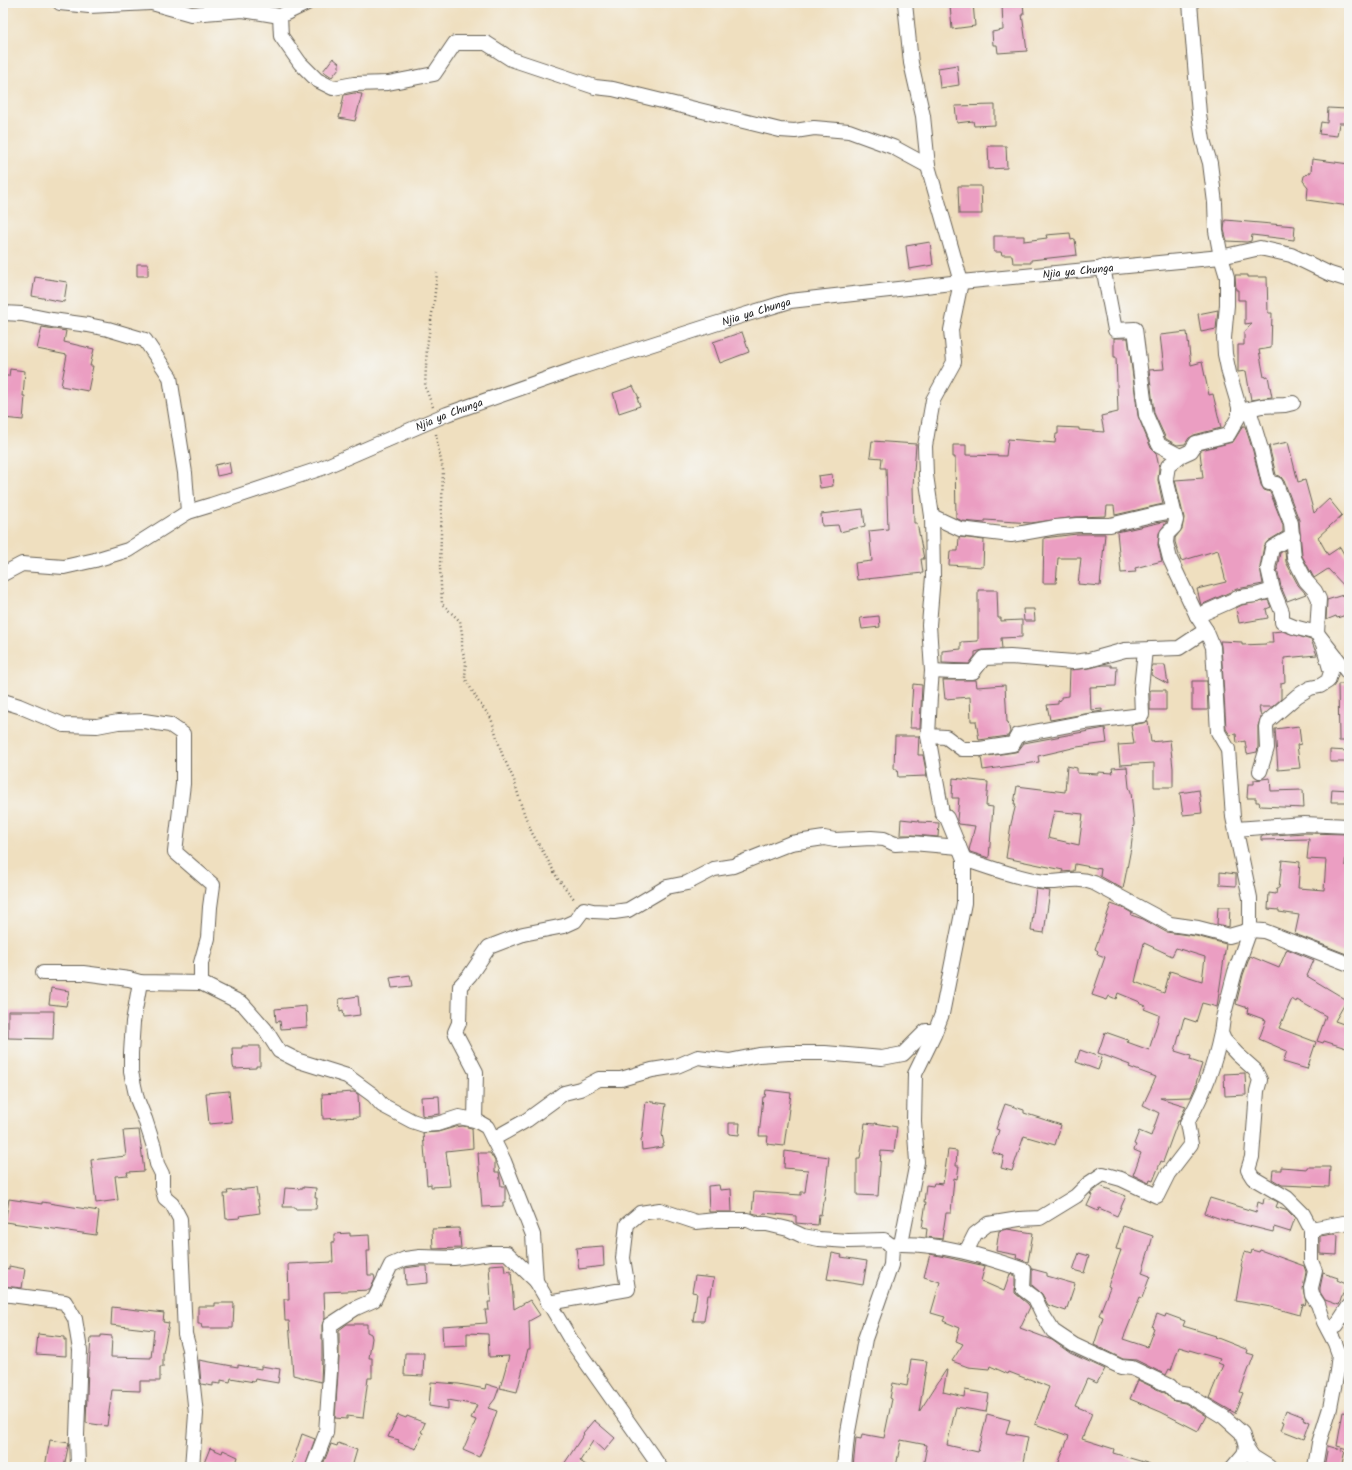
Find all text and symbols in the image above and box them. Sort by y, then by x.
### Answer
street label: Njia ya Chunga [1042,259,1114,284]
street label: Njia ya Chunga [720,293,793,331]
street label: Njia ya Chunga [413,394,486,437]

